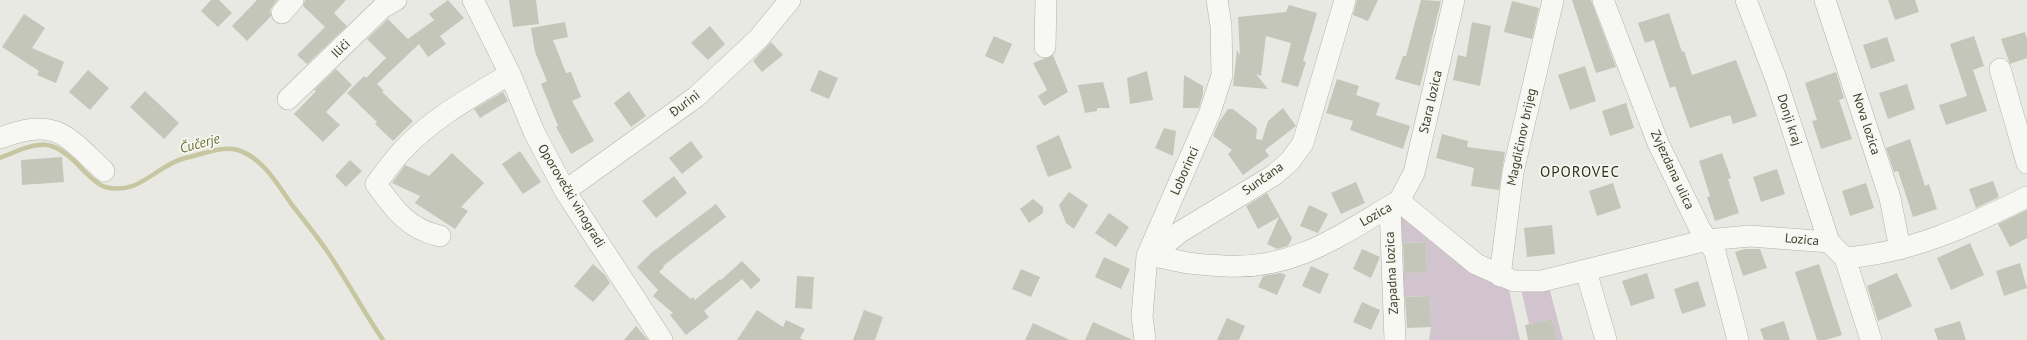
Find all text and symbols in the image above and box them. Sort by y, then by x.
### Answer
street label: Ilići [328,36,354,62]
street label: Stara lozica [1416,69,1446,135]
street label: Magdičinov brijeg [1504,87,1540,187]
street label: Đurini [667,88,703,120]
street label: Nova lozica [1849,91,1883,157]
street label: Donji kraj [1773,92,1805,148]
street label: Zvjezdana ulica [1647,128,1697,212]
water label: Čučerje [178,131,222,157]
street label: Oporovečki vinogradi [534,141,608,251]
street label: Loborinci [1167,144,1203,198]
street label: Sunčana [1239,159,1287,199]
district label: OPOROVEC [1540,164,1620,182]
street label: Lozica [1357,200,1395,230]
street label: Zapadna lozica [1382,231,1402,315]
street label: Lozica [1784,231,1820,249]

